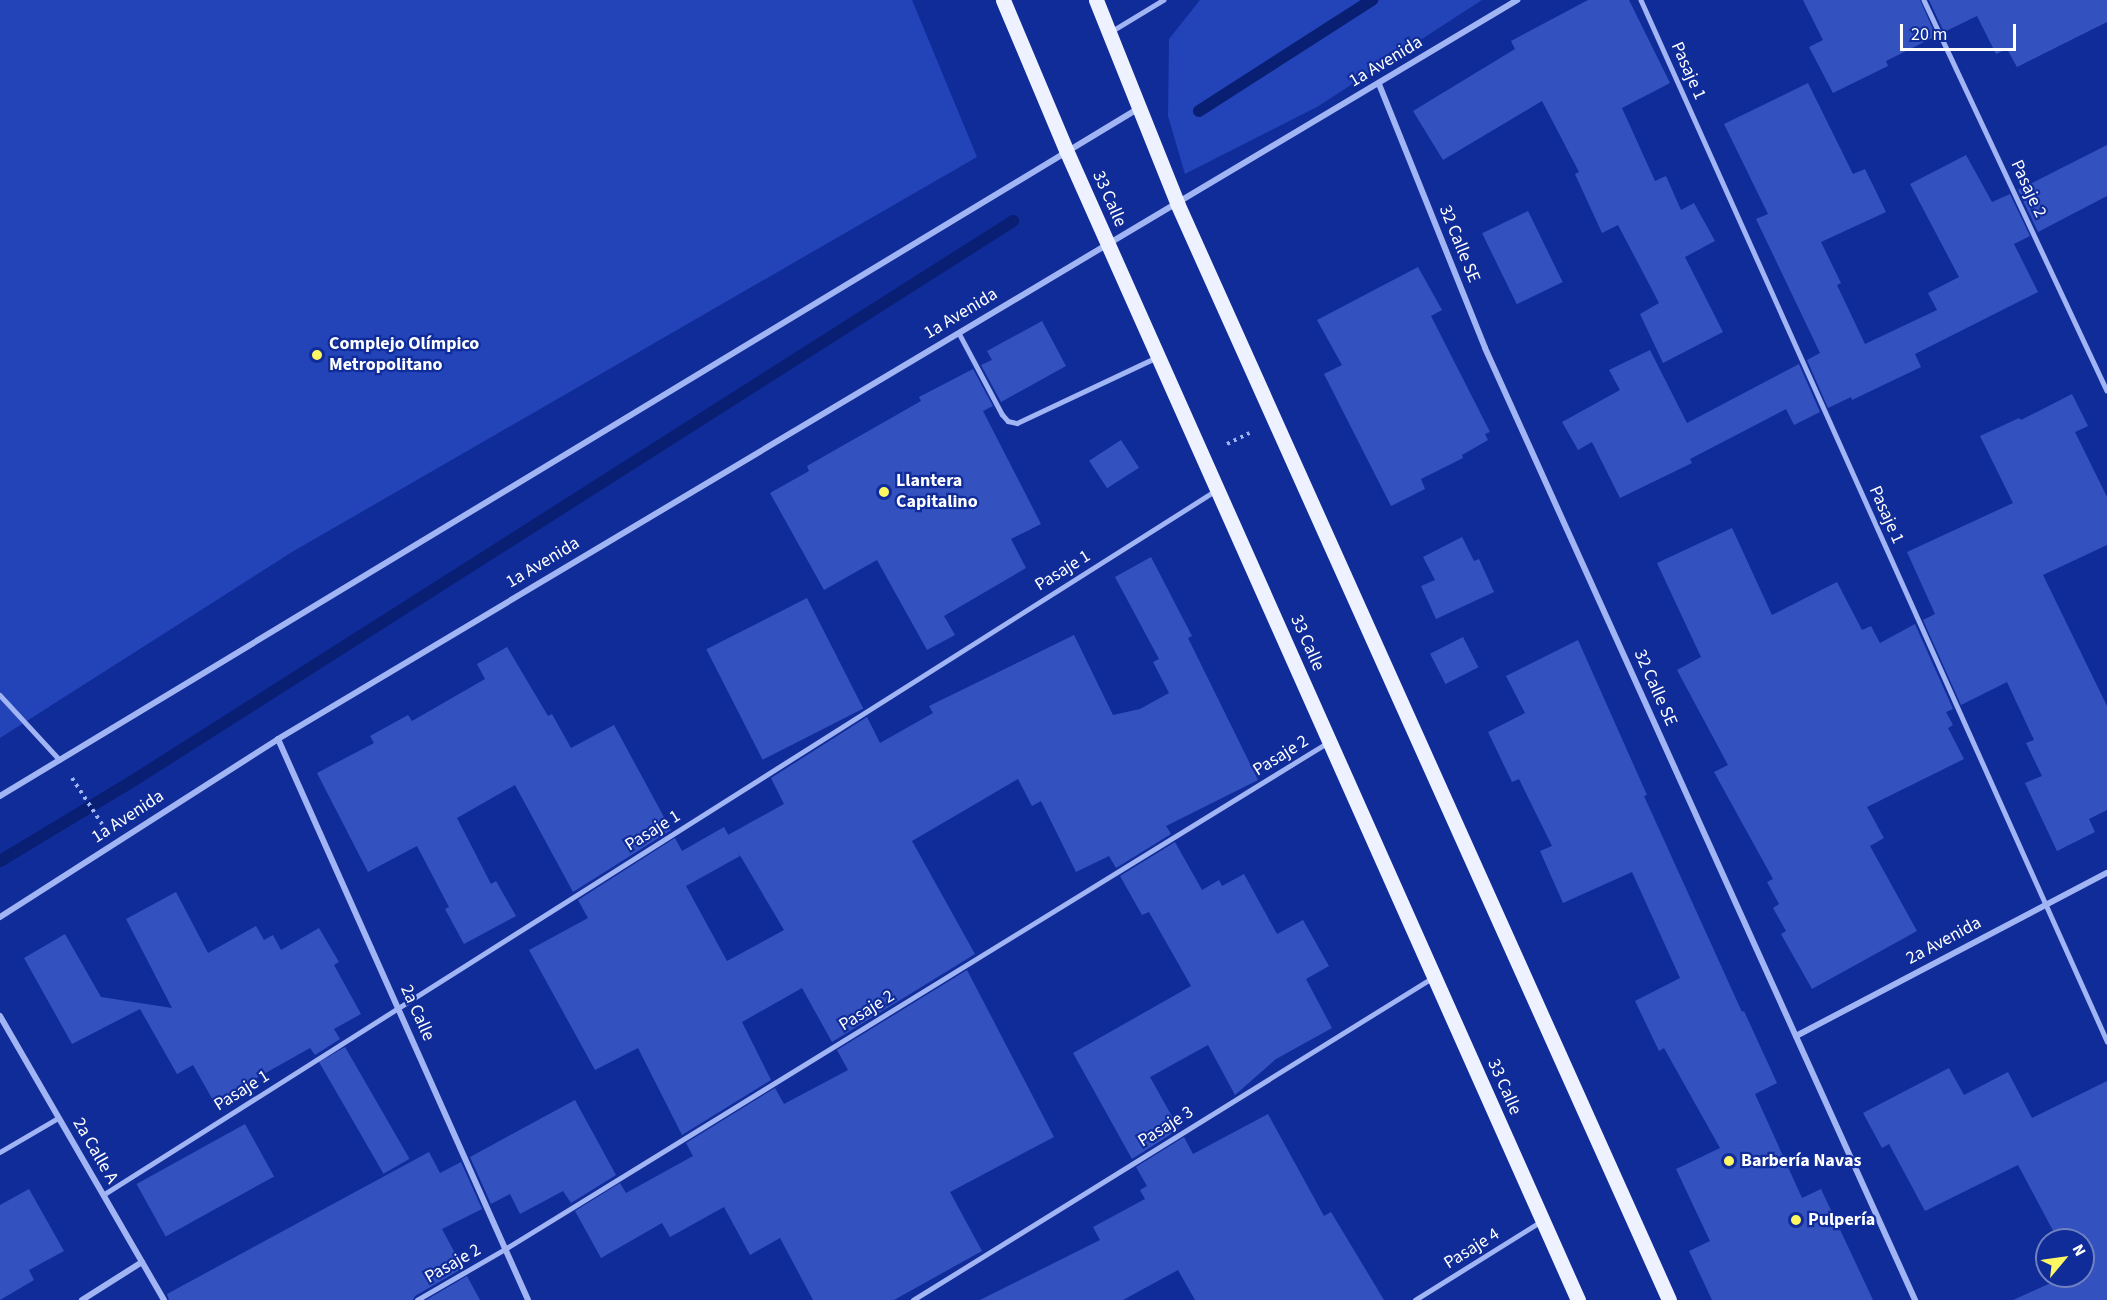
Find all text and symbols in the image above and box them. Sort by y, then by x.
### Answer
scale bar [1903,12,2018,50]
text: 20 m [1911,22,1947,47]
street label: 1a Avenida [1345,32,1427,92]
street label: Pasaje 1 [1666,39,1710,103]
street label: Pasaje 2 [2005,157,2051,221]
street label: 33 Calle [1087,168,1131,230]
street label: 32 Calle SE [1434,202,1484,286]
street label: 1a Avenida [920,284,1002,344]
place label: Complejo Olímpico Metropolitano [329,334,479,376]
marker: Complejo Olímpico Metropolitano [310,348,324,362]
place label: Llantera Capitalino [896,471,978,514]
street label: Pasaje 1 [1864,483,1908,547]
marker: Llantera Capitalino [877,485,891,499]
street label: 1a Avenida [502,533,584,593]
street label: Pasaje 1 [1031,546,1095,596]
street label: 33 Calle [1285,612,1329,674]
street label: 32 Calle SE [1629,646,1681,730]
street label: Pasaje 2 [1249,731,1313,781]
street label: 1a Avenida [88,786,168,848]
street label: Pasaje 1 [621,806,685,856]
street label: 2a Avenida [1903,912,1985,970]
street label: 2a Calle [395,982,439,1044]
street label: Pasaje 2 [835,986,899,1036]
street label: 33 Calle [1482,1056,1526,1118]
street label: Pasaje 1 [210,1066,274,1116]
street label: Pasaje 3 [1134,1102,1198,1152]
street label: 2a Calle A [68,1114,122,1188]
place label: Barbería Navas [1741,1150,1861,1172]
marker: Barbería Navas [1722,1154,1736,1168]
place label: Pulpería [1808,1209,1875,1231]
marker: Pulpería [1789,1213,1803,1227]
street label: Pasaje 4 [1440,1224,1504,1274]
north arrow [2035,1228,2095,1288]
street label: Pasaje 2 [421,1239,485,1289]
text: N [2067,1240,2091,1260]

